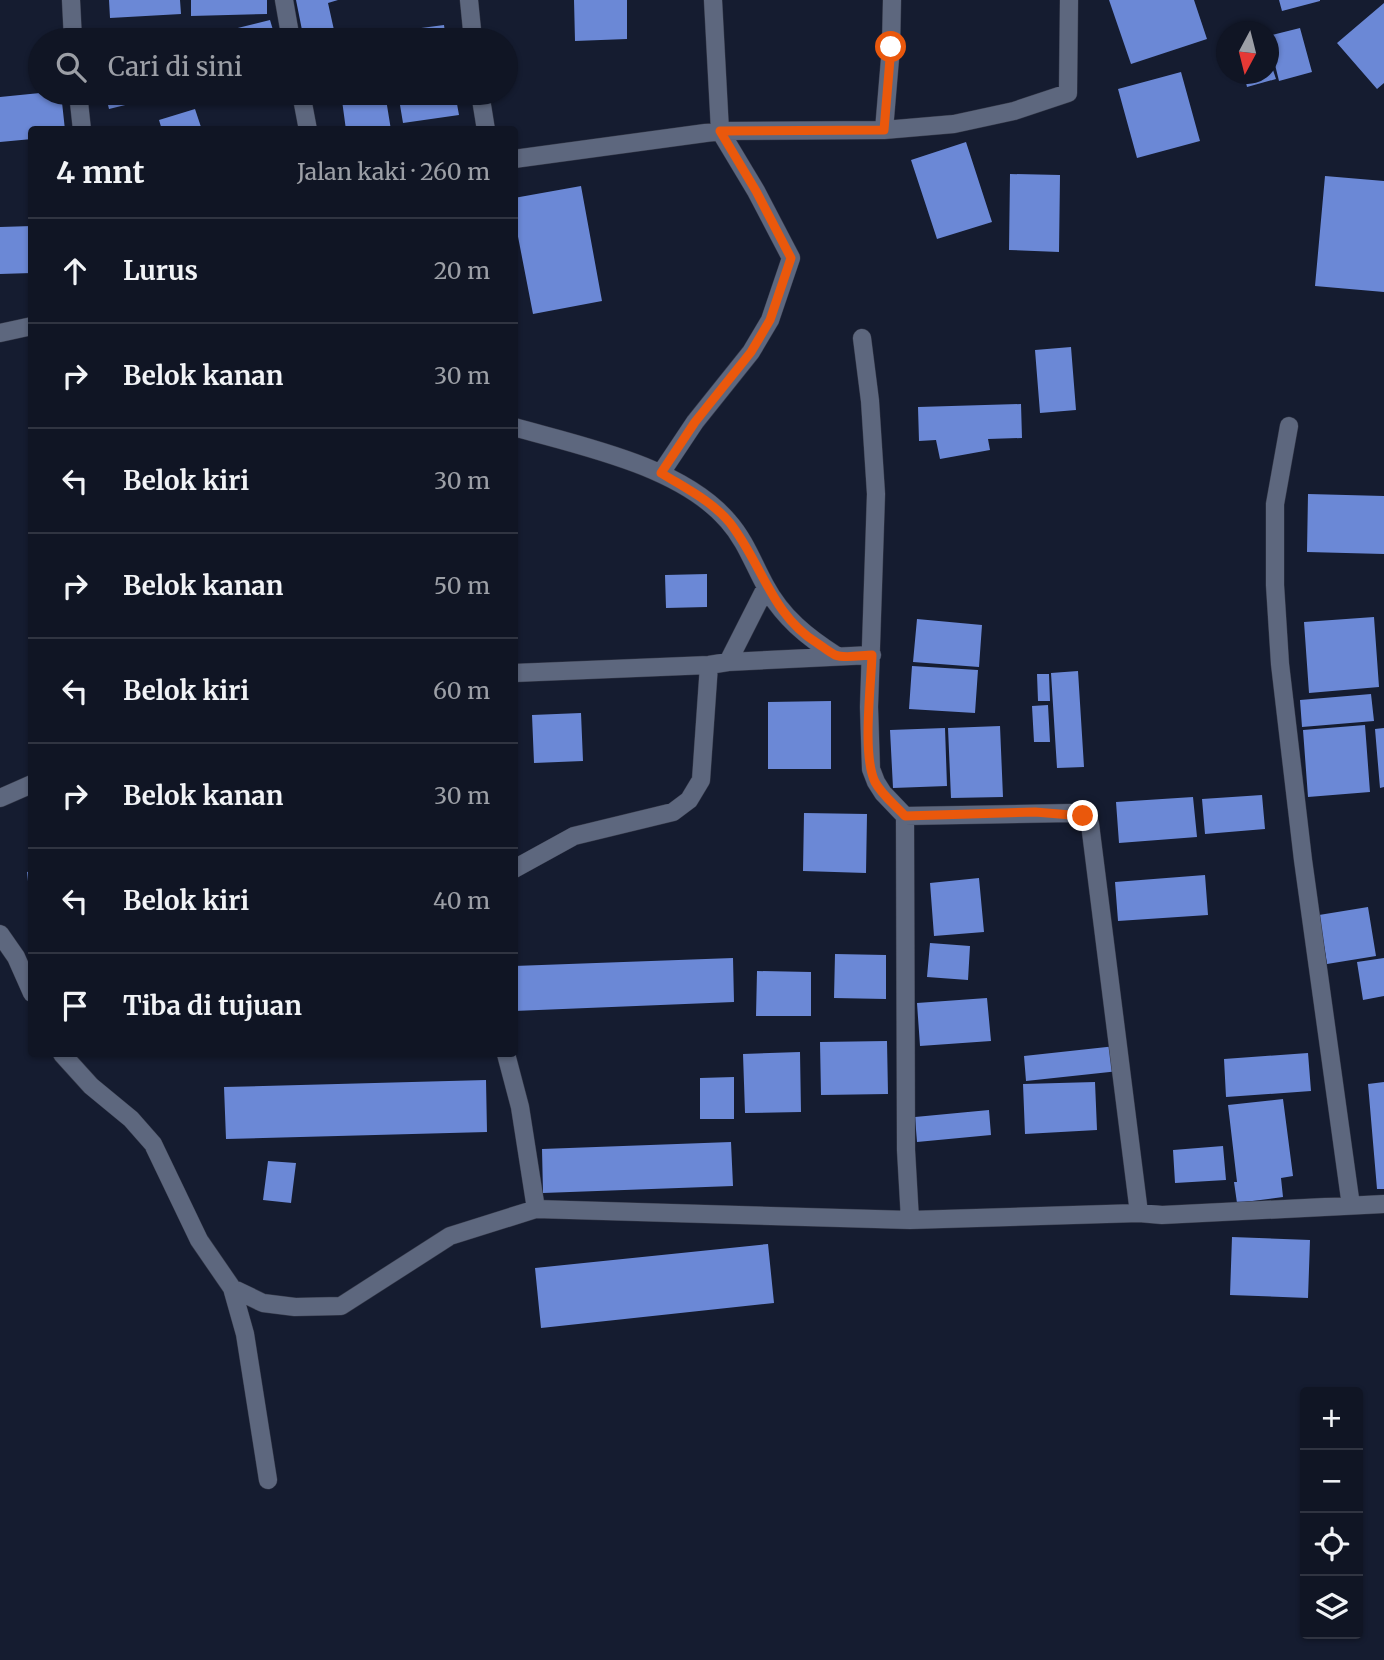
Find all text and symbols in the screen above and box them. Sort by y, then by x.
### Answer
north arrow [1216,21,1279,84]
search box [28,28,518,105]
route start [875,31,906,62]
icon: search [52,48,90,86]
text: Cari di sini [108,50,242,83]
text: 4 mnt [56,153,145,191]
text: Jalan kaki · 260 m [297,157,490,186]
icon: ahead [56,252,94,290]
text: Lurus [123,254,198,287]
text: 20 m [434,256,490,285]
icon: right [56,357,94,395]
text: Belok kanan [123,359,283,392]
text: 30 m [434,361,490,390]
icon: left [56,462,94,500]
text: Belok kiri [123,464,249,497]
text: 30 m [434,466,490,495]
icon: right [56,567,94,605]
text: Belok kanan [123,569,283,602]
text: 50 m [434,571,490,600]
icon: left [56,672,94,710]
text: Belok kiri [123,674,249,707]
text: 60 m [433,676,490,705]
icon: right [56,777,94,815]
text: Belok kanan [123,779,283,812]
text: 30 m [434,781,490,810]
route end [1067,800,1098,831]
icon: left [56,882,94,920]
text: Belok kiri [123,884,249,917]
text: 40 m [433,886,490,915]
icon: arrive [56,987,94,1025]
text: Tiba di tujuan [123,989,302,1022]
map controls [1300,1387,1363,1639]
button: + [1300,1387,1363,1450]
button: − [1300,1450,1363,1513]
button: locate [1300,1513,1363,1576]
button: layers [1300,1576,1363,1639]

